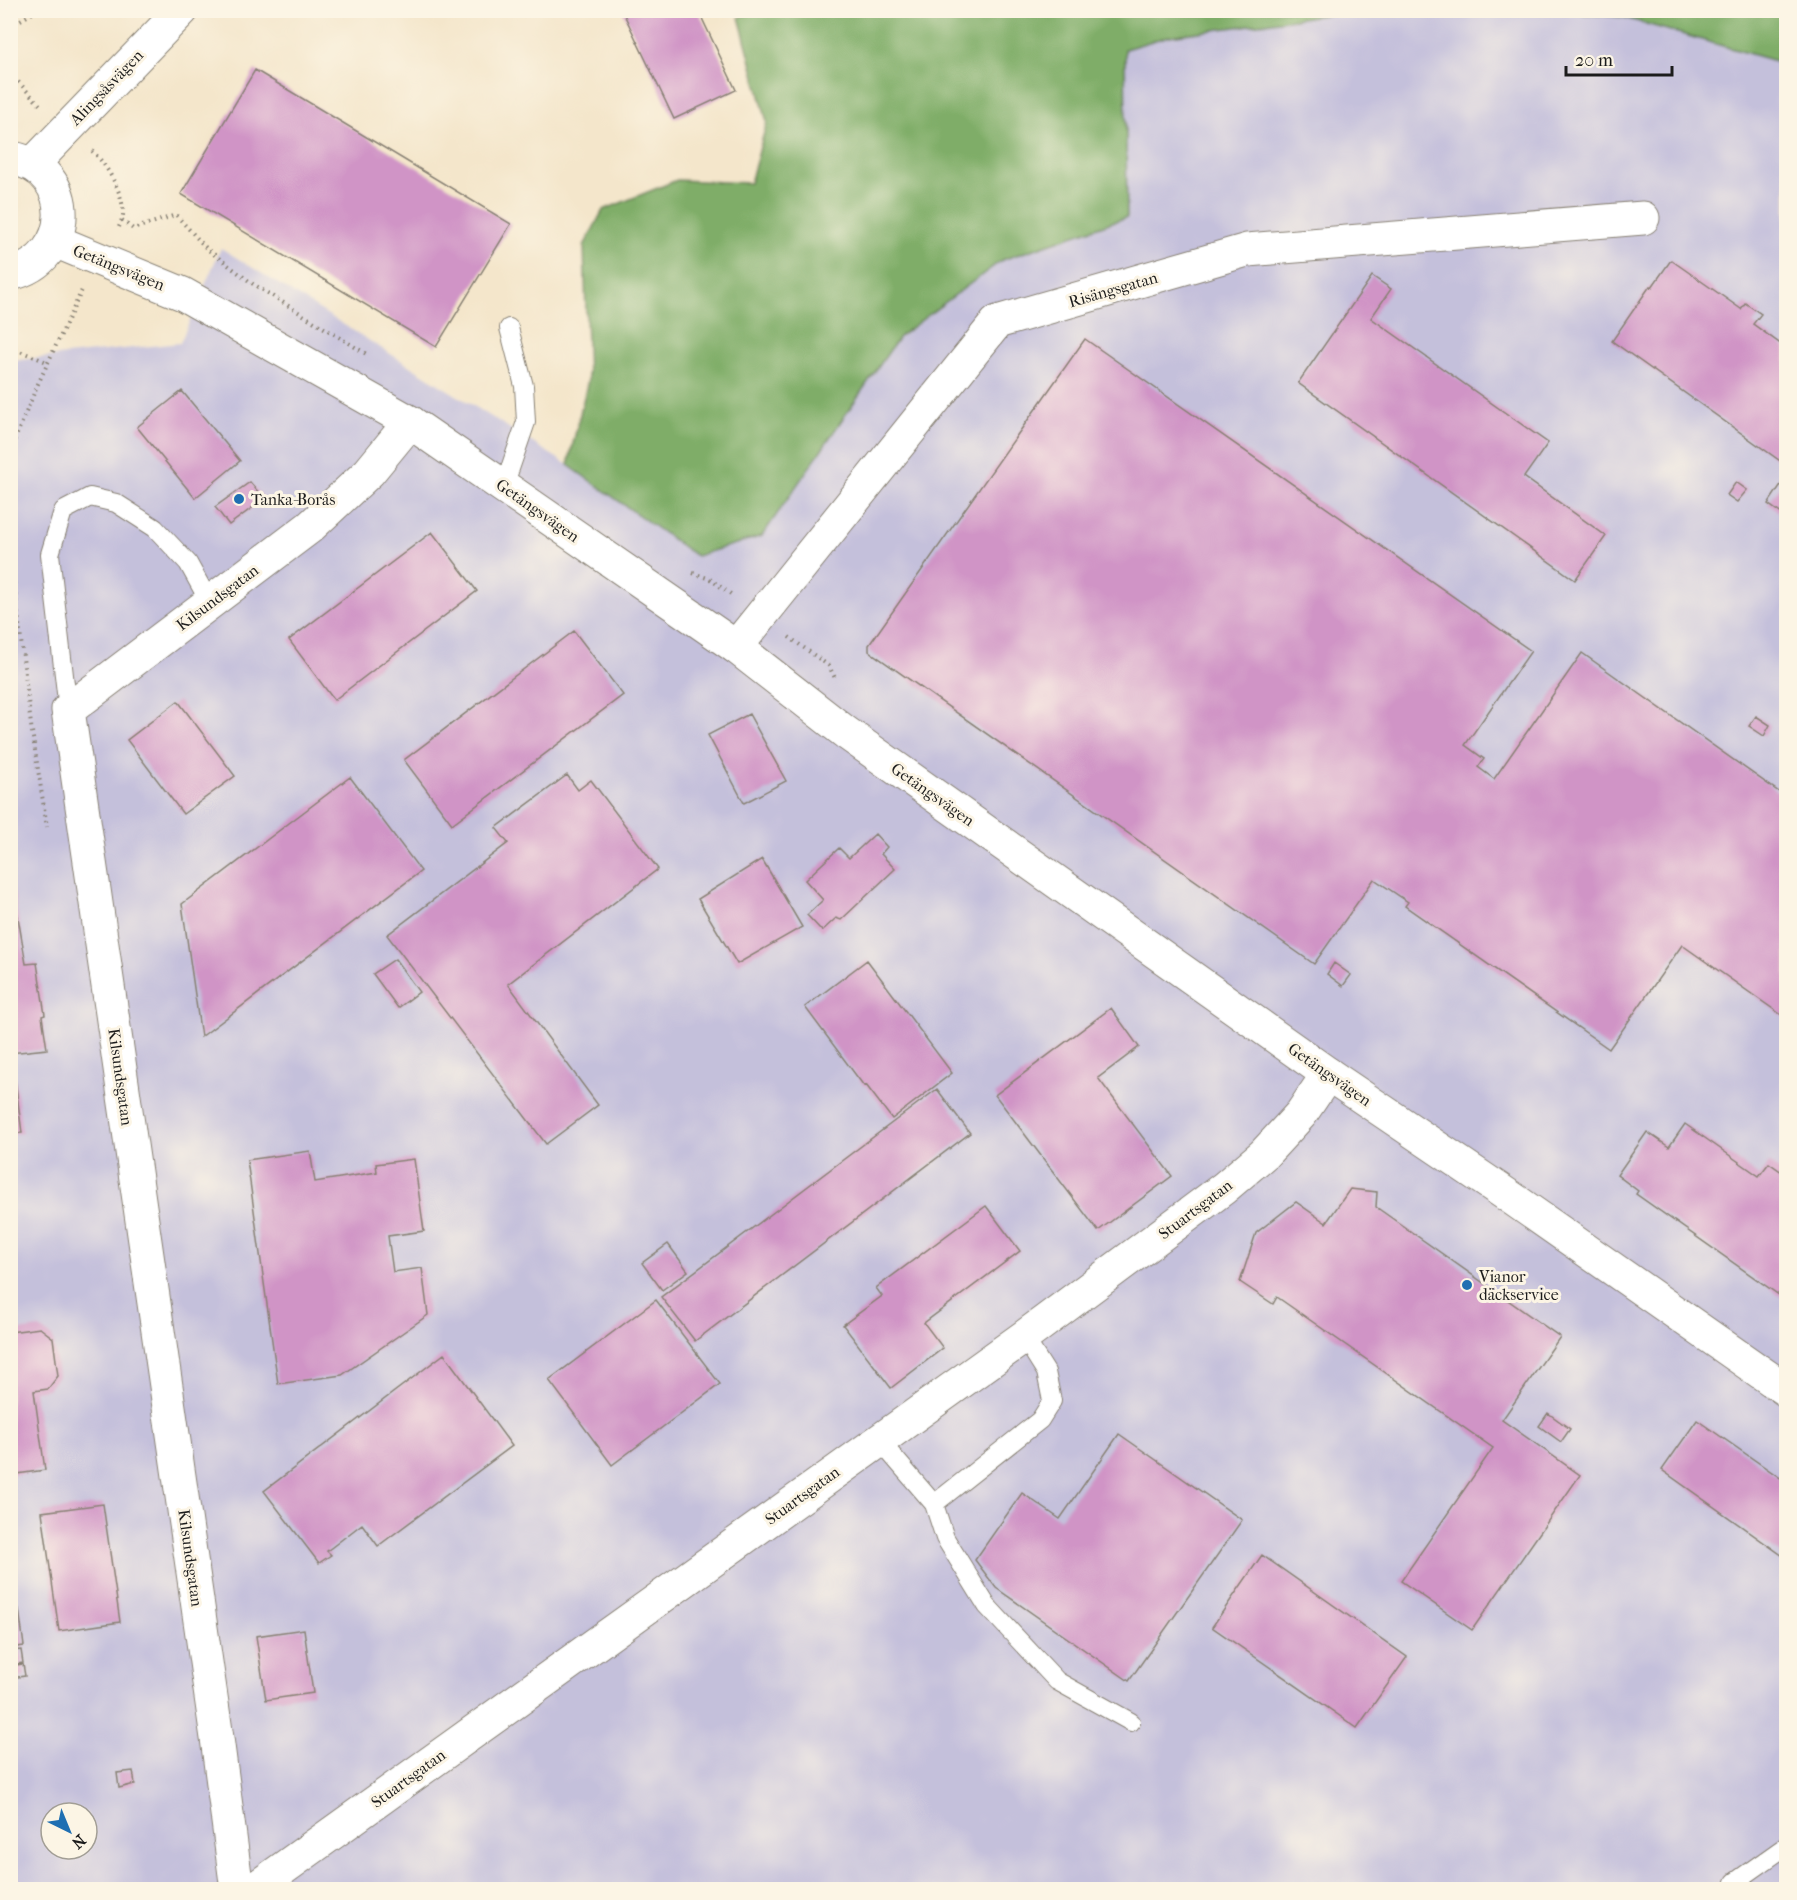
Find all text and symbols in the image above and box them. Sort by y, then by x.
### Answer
scale bar [1566,39,1672,77]
street label: Alingsåsvägen [65,45,148,130]
text: 20 m [1575,50,1613,71]
street label: Getängsvägen [70,240,168,295]
street label: Risängsgatan [1066,268,1161,311]
street label: Getängsvägen [492,475,584,546]
place label: Tanka-Borås [251,490,335,509]
marker: Tanka-Borås [232,492,246,506]
street label: Kilsundsgatan [172,560,263,634]
street label: Getängsvägen [887,759,979,830]
street label: Kilsundsgatan [104,1027,137,1128]
street label: Getängsvägen [1284,1039,1376,1110]
street label: Stuartsgatan [1155,1175,1236,1243]
place label: Vianor däckservice [1478,1267,1559,1304]
marker: Vianor däckservice [1460,1278,1474,1292]
street label: Stuartsgatan [761,1462,844,1529]
street label: Kilsundsgatan [174,1508,207,1609]
street label: Stuartsgatan [367,1745,450,1812]
north arrow [39,1801,99,1861]
text: N [67,1831,90,1853]

